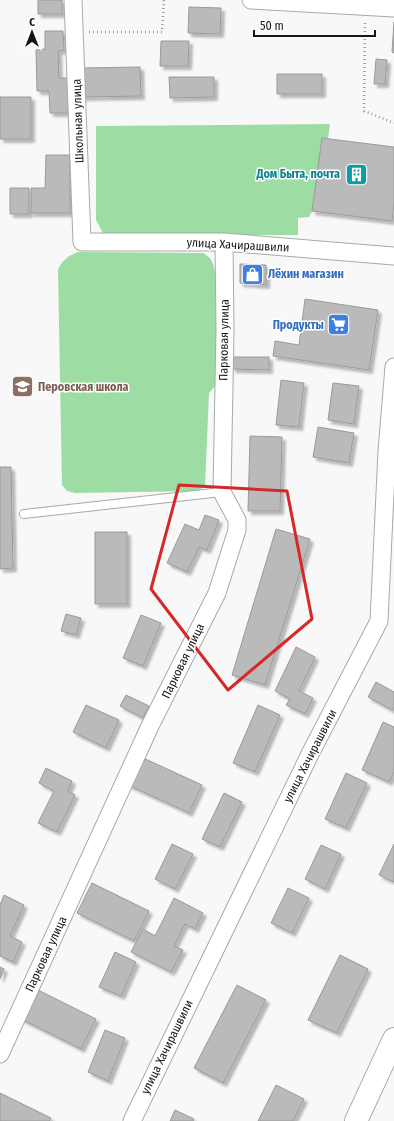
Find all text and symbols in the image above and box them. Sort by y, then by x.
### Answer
north arrow [12,12,52,52]
scale bar [254,12,375,38]
text: С [29,16,35,29]
text: 50 m [260,19,284,33]
street label: Школьная улица [70,78,86,163]
building icon: Дом Быта, почта [343,161,369,187]
place label: Дом Быта, почта [255,167,340,181]
street label: улица Хачирашвили [186,235,290,255]
shop icon: Лёхин магазин [240,261,266,287]
place label: Лёхин магазин [268,267,344,281]
street label: Парковая улица [216,299,232,381]
supermarket icon: Продукты [326,312,352,338]
place label: Продукты [273,318,324,332]
school or university icon: Перовская школа [10,374,36,400]
place label: Перовская школа [38,380,129,394]
street label: Парковая улица [159,621,207,701]
street label: улица Хачирашвили [280,707,340,805]
street label: Парковая улица [22,914,70,994]
street label: улица Хачирашвили [138,998,196,1096]

